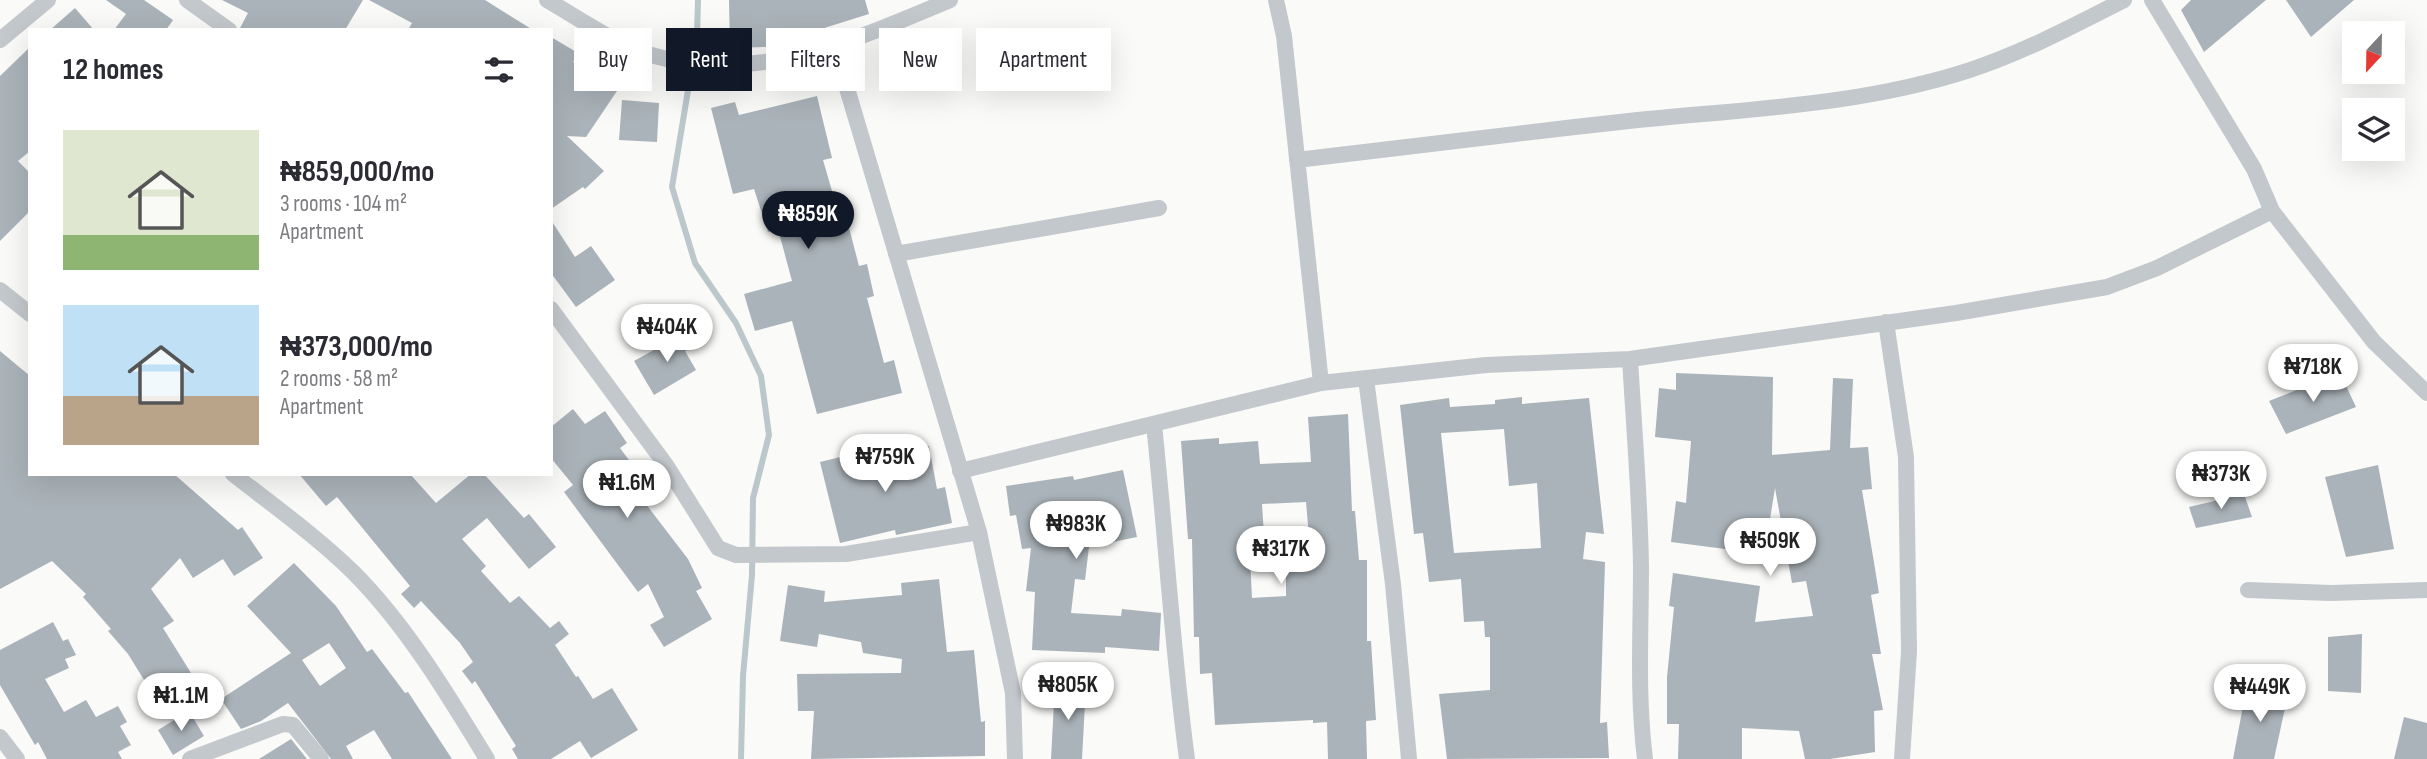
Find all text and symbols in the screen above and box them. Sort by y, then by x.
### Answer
north arrow [2342,21,2404,84]
map controls [2342,21,2405,161]
chip: Buy [574,28,652,91]
chip: Rent [666,28,752,91]
chip: Filters [766,28,865,91]
chip: New [879,28,962,91]
chip: Apartment [976,28,1111,91]
icon: filters [480,51,518,89]
text: 12 homes [63,52,164,88]
button: layers [2342,98,2405,161]
text: ₦859,000/mo [280,154,434,190]
icon: home [119,158,203,242]
text: 3 rooms · 104 m² [280,190,407,218]
pin: ₦859K [759,191,857,251]
text: ₦859K [778,200,838,228]
text: Apartment [280,218,364,246]
pin: ₦404K [618,304,716,364]
text: ₦404K [637,313,697,341]
text: ₦373,000/mo [280,329,433,365]
icon: home [119,333,203,417]
pin: ₦718K [2264,344,2362,404]
text: ₦718K [2284,353,2342,381]
text: 2 rooms · 58 m² [280,365,398,393]
text: Apartment [280,393,364,421]
pin: ₦759K [836,434,934,494]
text: ₦759K [856,443,914,471]
pin: ₦373K [2172,452,2270,511]
text: ₦373K [2192,460,2250,488]
pin: ₦1.6M [578,461,676,520]
text: ₦1.6M [599,469,655,497]
pin: ₦983K [1027,502,1125,561]
text: ₦983K [1046,510,1106,538]
pin: ₦509K [1721,518,1819,578]
pin: ₦317K [1232,526,1330,586]
text: ₦509K [1740,527,1800,555]
text: ₦317K [1252,535,1310,563]
pin: ₦805K [1019,662,1117,722]
pin: ₦449K [2211,664,2309,724]
text: ₦805K [1038,671,1098,699]
text: ₦449K [2230,673,2290,701]
pin: ₦1.1M [132,674,230,733]
text: ₦1.1M [153,682,209,710]

